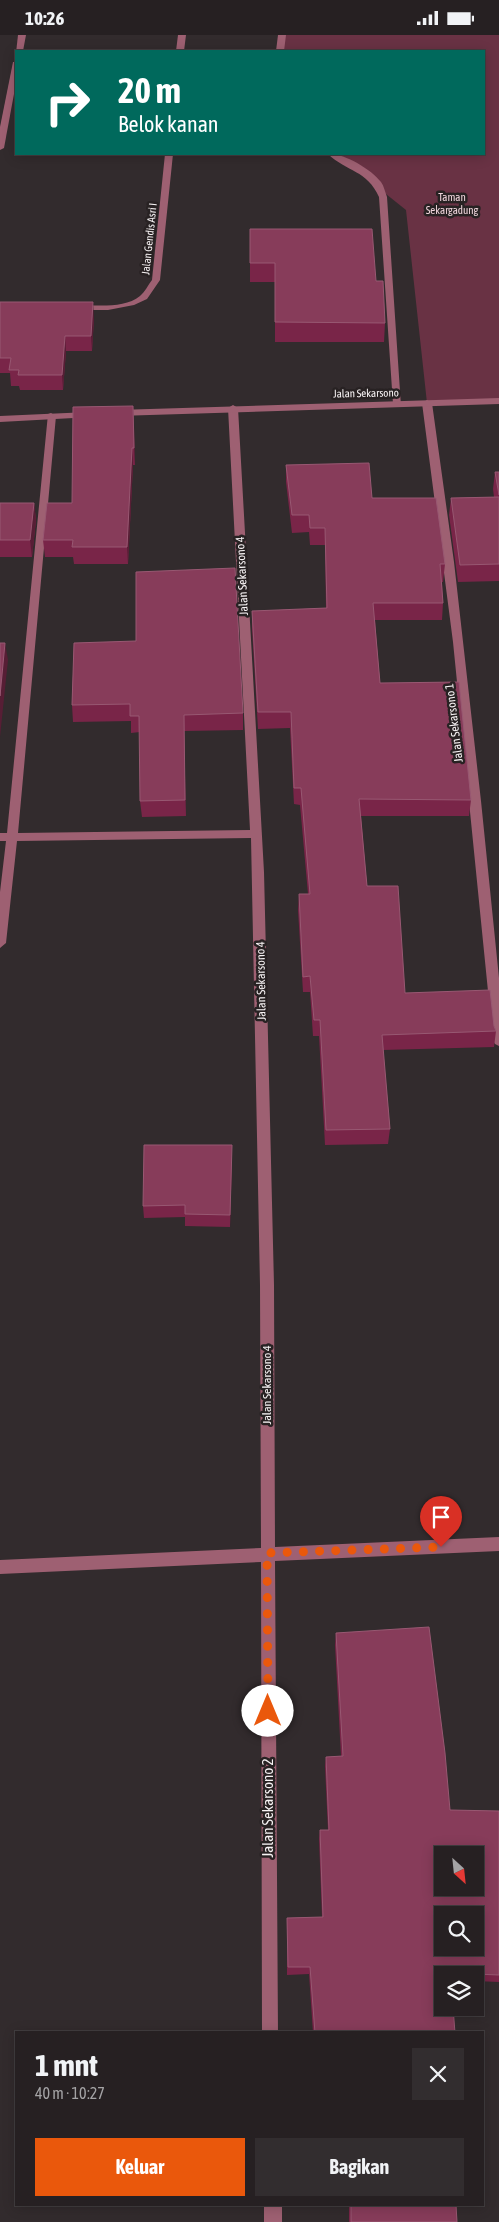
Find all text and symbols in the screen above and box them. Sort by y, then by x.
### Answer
text: 10:26 [25,7,64,29]
icon: right [35,70,100,135]
text: 20 m [118,70,181,110]
text: Belok kanan [118,111,219,137]
park label: Taman Sekargadung [426,191,479,216]
street label: Jalan Gendis Asri I [139,202,159,276]
street label: Jalan Sekarsono [333,386,399,400]
street label: Jalan Sekarsono 4 [233,536,251,616]
street label: Jalan Sekarsono 1 [442,683,466,763]
street label: Jalan Sekarsono 4 [253,941,269,1021]
street label: Jalan Sekarsono 4 [260,1345,274,1425]
pin [420,1496,462,1547]
icon: arrive [427,1503,455,1531]
position arrow [241,1684,293,1736]
street label: Jalan Sekarsono 2 [259,1759,276,1857]
north arrow [434,1846,484,1896]
map controls [434,1846,484,2016]
button: search [434,1906,484,1956]
button: layers [434,1966,484,2016]
text: 1 mnt [35,2048,98,2082]
button: close [412,2048,464,2100]
text: 40 m · 10:27 [35,2084,105,2102]
button: Keluar [35,2138,245,2196]
button: Bagikan [255,2138,464,2196]

